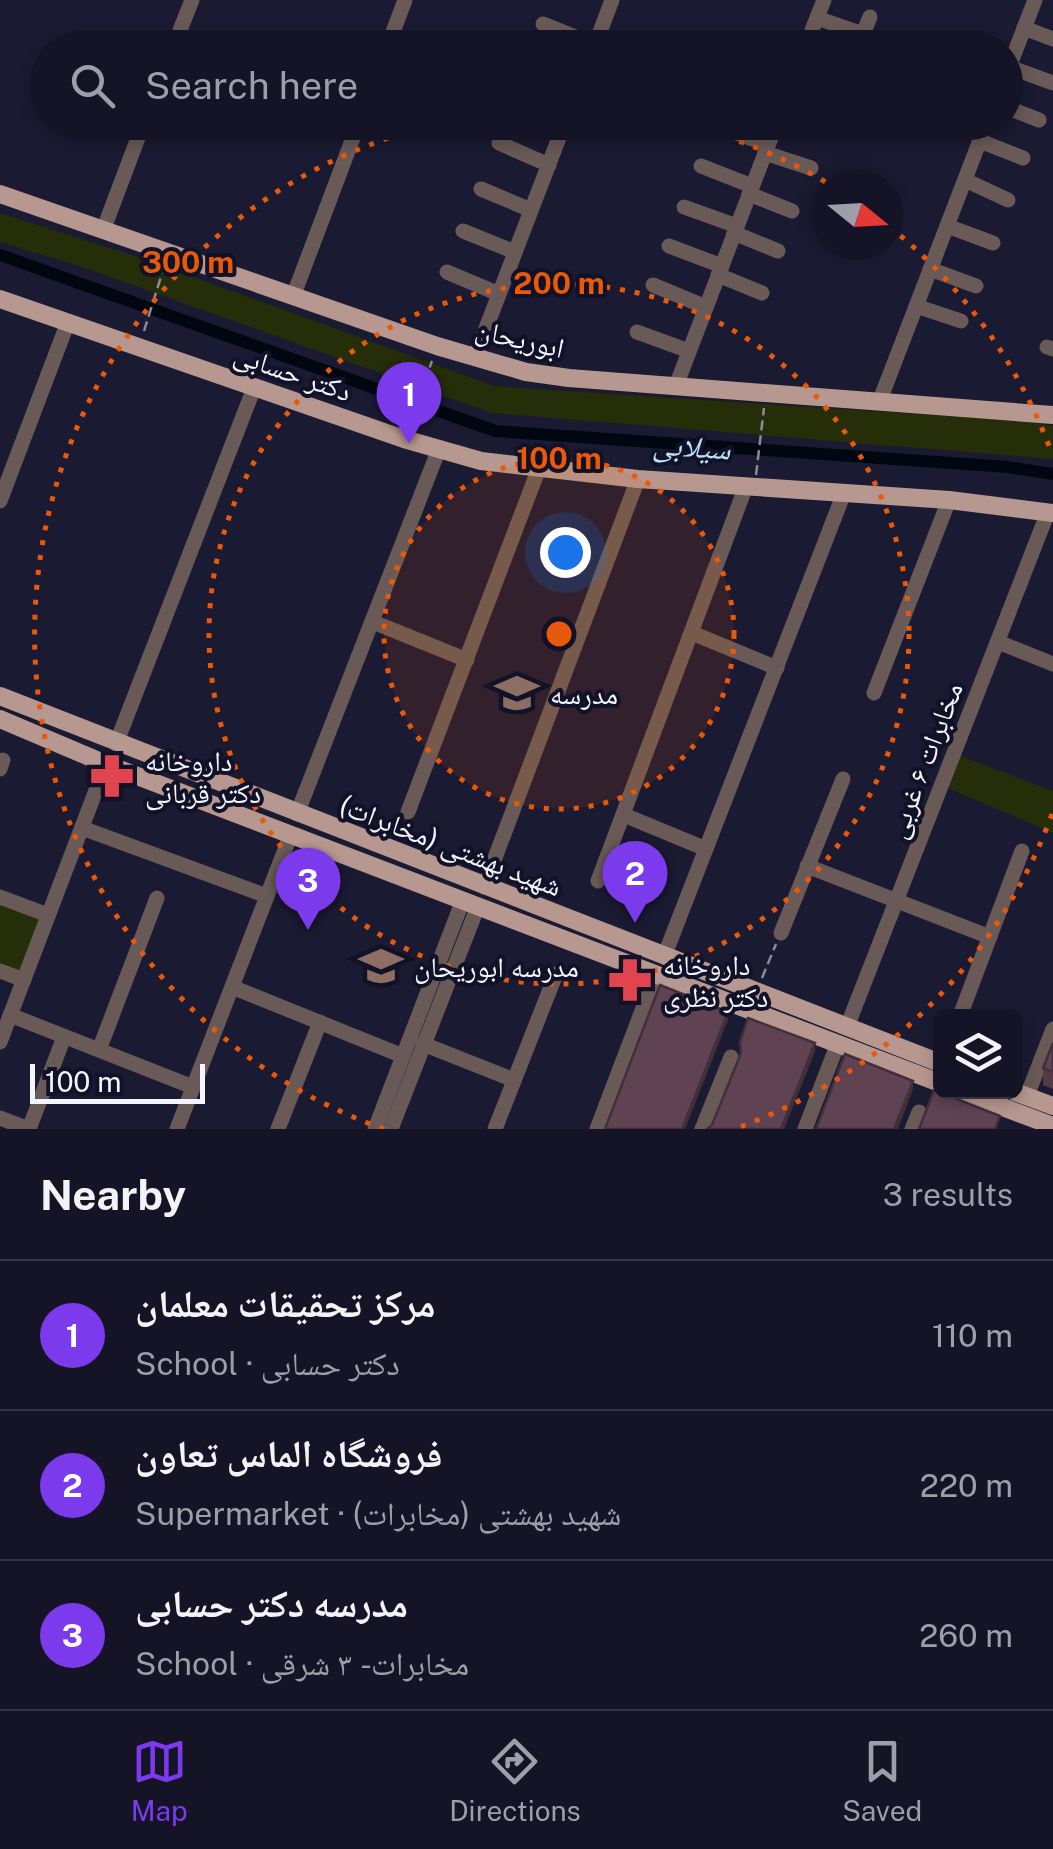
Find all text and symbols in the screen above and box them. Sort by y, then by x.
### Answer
search box [30,30,1023,140]
icon: search [65,58,120,113]
text: Search here [145,63,358,108]
north arrow [813,170,903,260]
text: 300 m [142,244,234,280]
text: 200 m [513,265,605,301]
street label: ابوریحان [472,312,568,365]
street label: دکتر حسابی [229,337,356,409]
pin: 1 [376,362,442,444]
water label: سیلابی [652,425,732,468]
text: 100 m [516,440,602,476]
your location [540,527,591,578]
centre of rings [541,616,577,652]
school or university icon: مدرسه [493,669,541,717]
place label: مدرسه [550,677,618,710]
street label: مخابرات ۶ غربی [879,677,971,843]
place label: داروخانه دکتر قربانی [145,744,261,811]
pharmacy icon: داروخانه دکتر قربانی [88,752,136,800]
street label: شهید بهشتی (مخابرات) [335,787,567,904]
pin: 2 [602,840,668,923]
pin: 3 [276,848,340,930]
school or university icon: مدرسه ابوریحان [357,942,405,990]
place label: داروخانه دکتر نظری [663,948,768,1014]
place label: مدرسه ابوریحان [414,950,579,984]
pharmacy icon: داروخانه دکتر نظری [606,956,654,1004]
map controls [933,1009,1023,1099]
button: layers [933,1009,1023,1099]
scale bar [30,1059,205,1104]
text: 100 m [45,1065,122,1098]
text: Nearby [40,1170,186,1219]
text: 3 results [883,1176,1013,1213]
text: مرکز تحقیقات معلمان [135,1281,435,1326]
text: 1 [66,1317,79,1354]
text: 110 m [932,1317,1013,1354]
text: School · دکتر حسابی [135,1345,400,1382]
text: فروشگاه الماس تعاون [135,1431,443,1476]
text: 2 [62,1467,83,1504]
text: 220 m [920,1467,1013,1504]
text: Supermarket · شهید بهشتی (مخابرات) [135,1495,621,1532]
text: مدرسه دکتر حسابی [135,1581,408,1626]
text: 3 [62,1617,83,1654]
text: 260 m [919,1617,1013,1654]
text: School · مخابرات - ۳ شرقی [135,1645,469,1682]
tab: Map [131,1734,188,1827]
tab: Directions [449,1734,581,1827]
tab: Saved [842,1734,922,1827]

